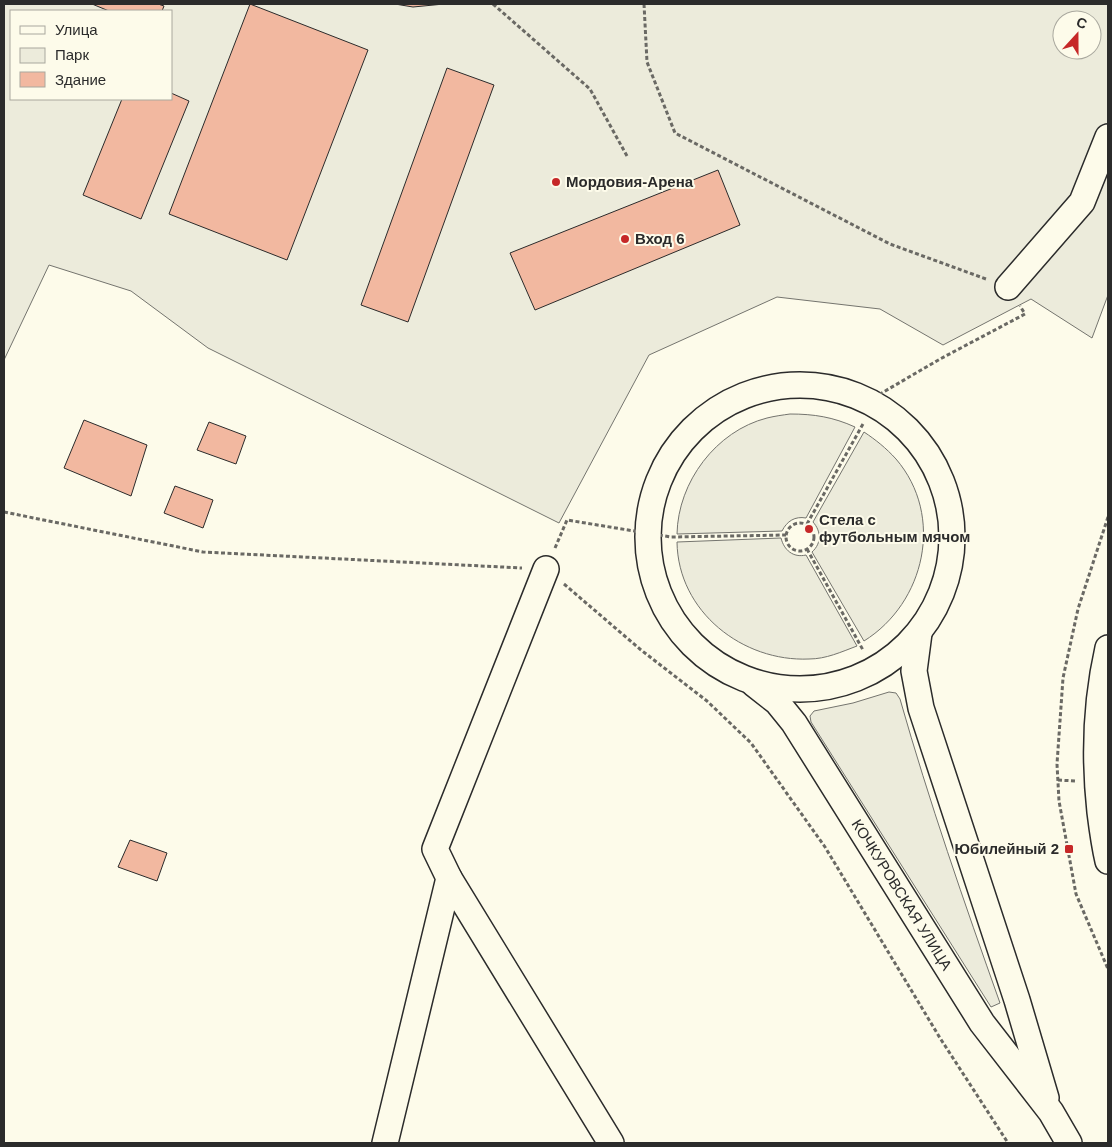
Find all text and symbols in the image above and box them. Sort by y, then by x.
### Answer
legend [10,10,172,100]
north arrow [1052,10,1102,60]
text: С [1074,14,1089,32]
text: Улица [55,21,98,38]
text: Парк [55,46,89,63]
text: Здание [55,71,106,88]
place label: Мордовия-Арена [566,173,694,190]
marker: Мордовия-Арена [550,176,562,188]
place label: Вход 6 [635,230,685,247]
marker: Вход 6 [619,233,631,245]
place label: Стела с футбольным мячом [819,511,970,545]
marker: Стела с футбольным мячом [803,523,815,535]
street label: КОЧКУРОВСКАЯ УЛИЦА [849,816,956,973]
place label: Юбилейный 2 [955,840,1059,857]
marker: Юбилейный 2 [1063,843,1075,855]

